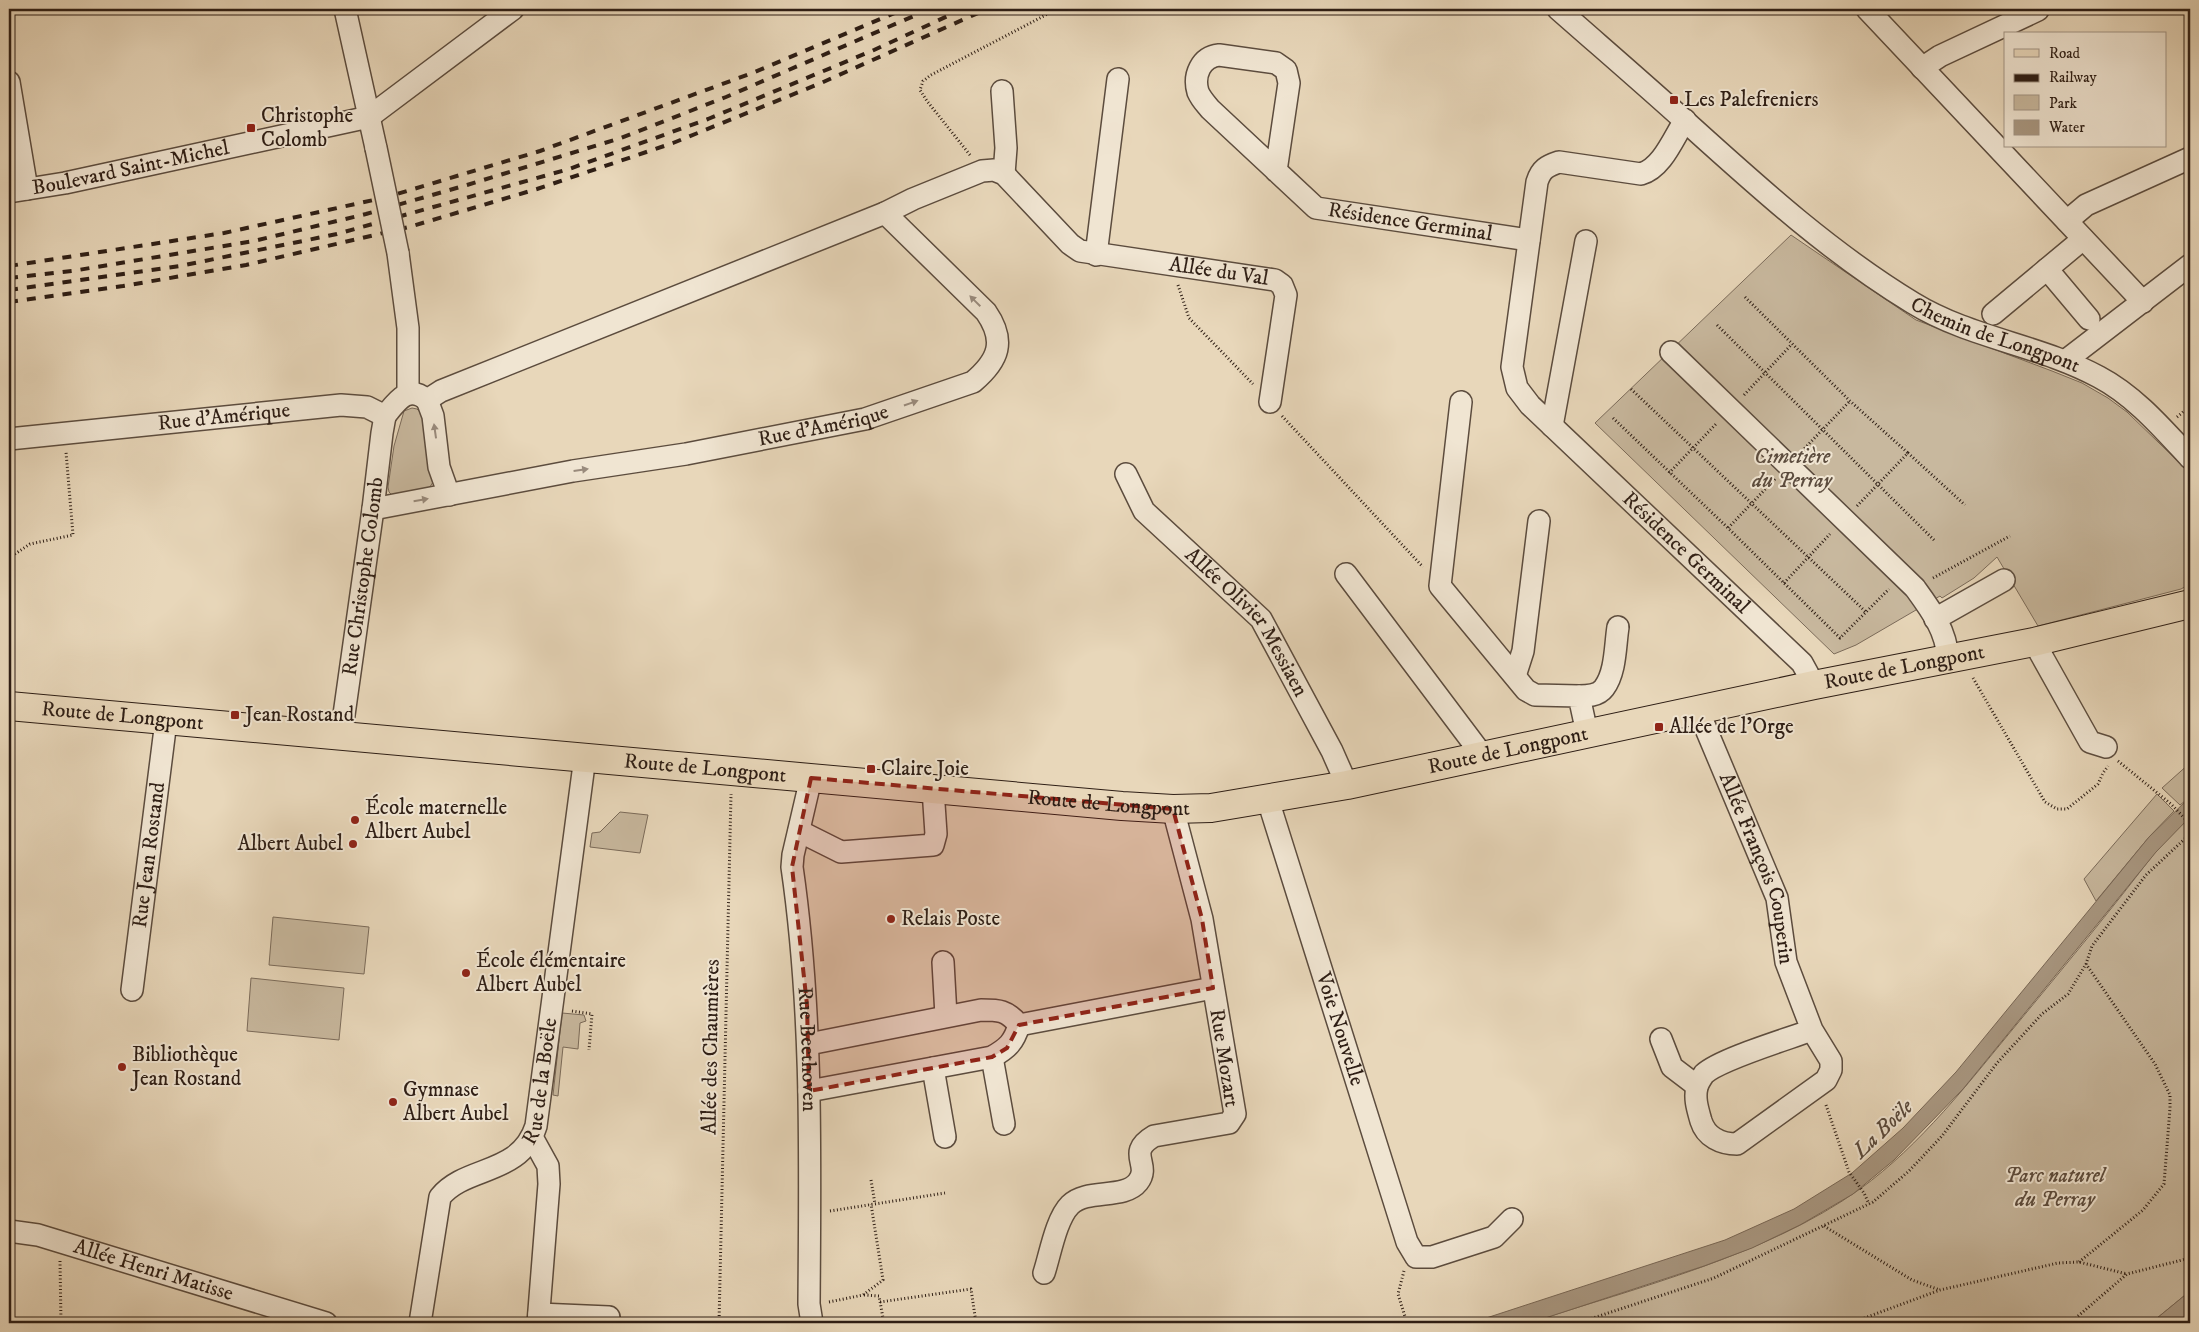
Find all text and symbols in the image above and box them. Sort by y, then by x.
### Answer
legend [2004,32,2166,148]
text: Road [2049,44,2081,63]
text: Railway [2049,68,2097,87]
place label: Les Palefreniers [1684,87,1819,113]
marker: Les Palefreniers [1668,94,1680,106]
text: Park [2049,94,2078,113]
place label: Christophe Colomb [261,103,354,153]
text: Water [2048,118,2085,137]
marker: Christophe Colomb [245,122,257,134]
street label: Boulevard Saint-Michel [30,135,232,201]
street label: Résidence Germinal [1326,197,1495,247]
street label: Allée du Val [1167,251,1271,292]
street label: Chemin de Longpont [1906,291,2084,379]
one-way arrow [969,296,981,308]
street label: Rue d'Amérique [156,397,292,437]
street label: Rue d'Amérique [756,399,892,453]
one-way arrow [904,399,919,407]
one-way arrow [430,423,438,439]
park label: Cimetière du Perray [1751,444,1833,494]
one-way arrow [573,465,589,473]
street label: Rue Christophe Colomb [337,476,390,678]
street label: Résidence Germinal [1617,486,1756,620]
one-way arrow [414,496,430,504]
street label: Allée Olivier Messiaen [1179,542,1313,701]
street label: Route de Longpont [1822,639,1987,696]
street label: Route de Longpont [40,696,205,736]
place label: Jean Rostand [243,702,355,728]
marker: Jean Rostand [229,709,241,721]
place label: Allée de l'Orge [1669,714,1794,740]
street label: Route de Longpont [1425,721,1590,780]
marker: Allée de l'Orge [1653,721,1665,733]
street label: Route de Longpont [623,748,788,789]
place label: Claire Joie [881,756,969,782]
marker: Claire Joie [865,763,877,775]
street label: Allée François Couperin [1713,769,1799,966]
street label: Rue Jean Rostand [127,780,171,929]
street label: Route de Longpont [1026,785,1190,822]
place label: École maternelle Albert Aubel [365,794,508,845]
marker: École maternelle Albert Aubel [349,814,361,826]
place label: Albert Aubel [237,831,344,857]
marker: Albert Aubel [347,838,359,850]
place label: Relais Poste [901,906,1000,932]
marker: Relais Poste [885,913,897,925]
place label: École élémentaire Albert Aubel [476,947,626,998]
street label: Allée des Chaumières [696,959,726,1135]
marker: École élémentaire Albert Aubel [460,967,472,979]
street label: Voie Nouvelle [1310,968,1370,1089]
street label: Rue Beethoven [791,986,822,1112]
street label: Rue Mozart [1203,1007,1245,1109]
street label: Rue de la Boële [517,1016,563,1149]
place label: Bibliothèque Jean Rostand [130,1042,242,1092]
marker: Bibliothèque Jean Rostand [116,1061,128,1073]
place label: Gymnase Albert Aubel [403,1077,509,1127]
water label: La Boële [1846,1093,1919,1166]
marker: Gymnase Albert Aubel [387,1096,399,1108]
park label: Parc naturel du Perray [2005,1163,2108,1213]
street label: Allée Henri Matisse [70,1234,237,1307]

